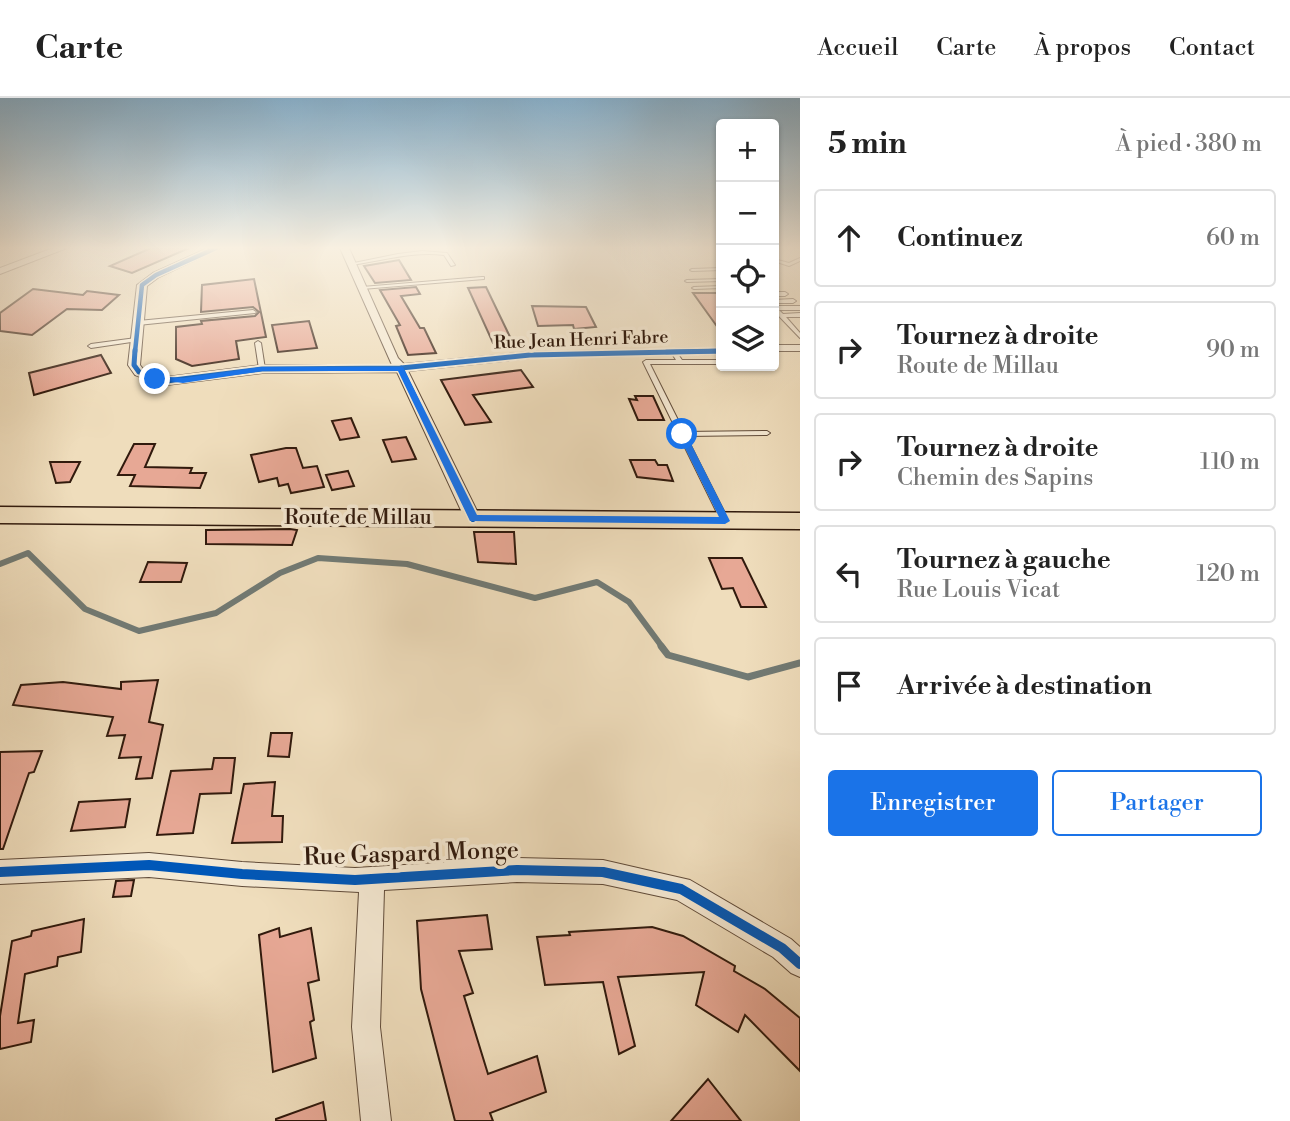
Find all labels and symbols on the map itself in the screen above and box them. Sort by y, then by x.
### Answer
street label: Rue Jean Henri Fabre [493,325,669,355]
route end [139,363,170,394]
route start [666,418,697,449]
street label: Route de Millau [284,505,432,531]
street label: Rue Gaspard Monge [303,835,519,873]

